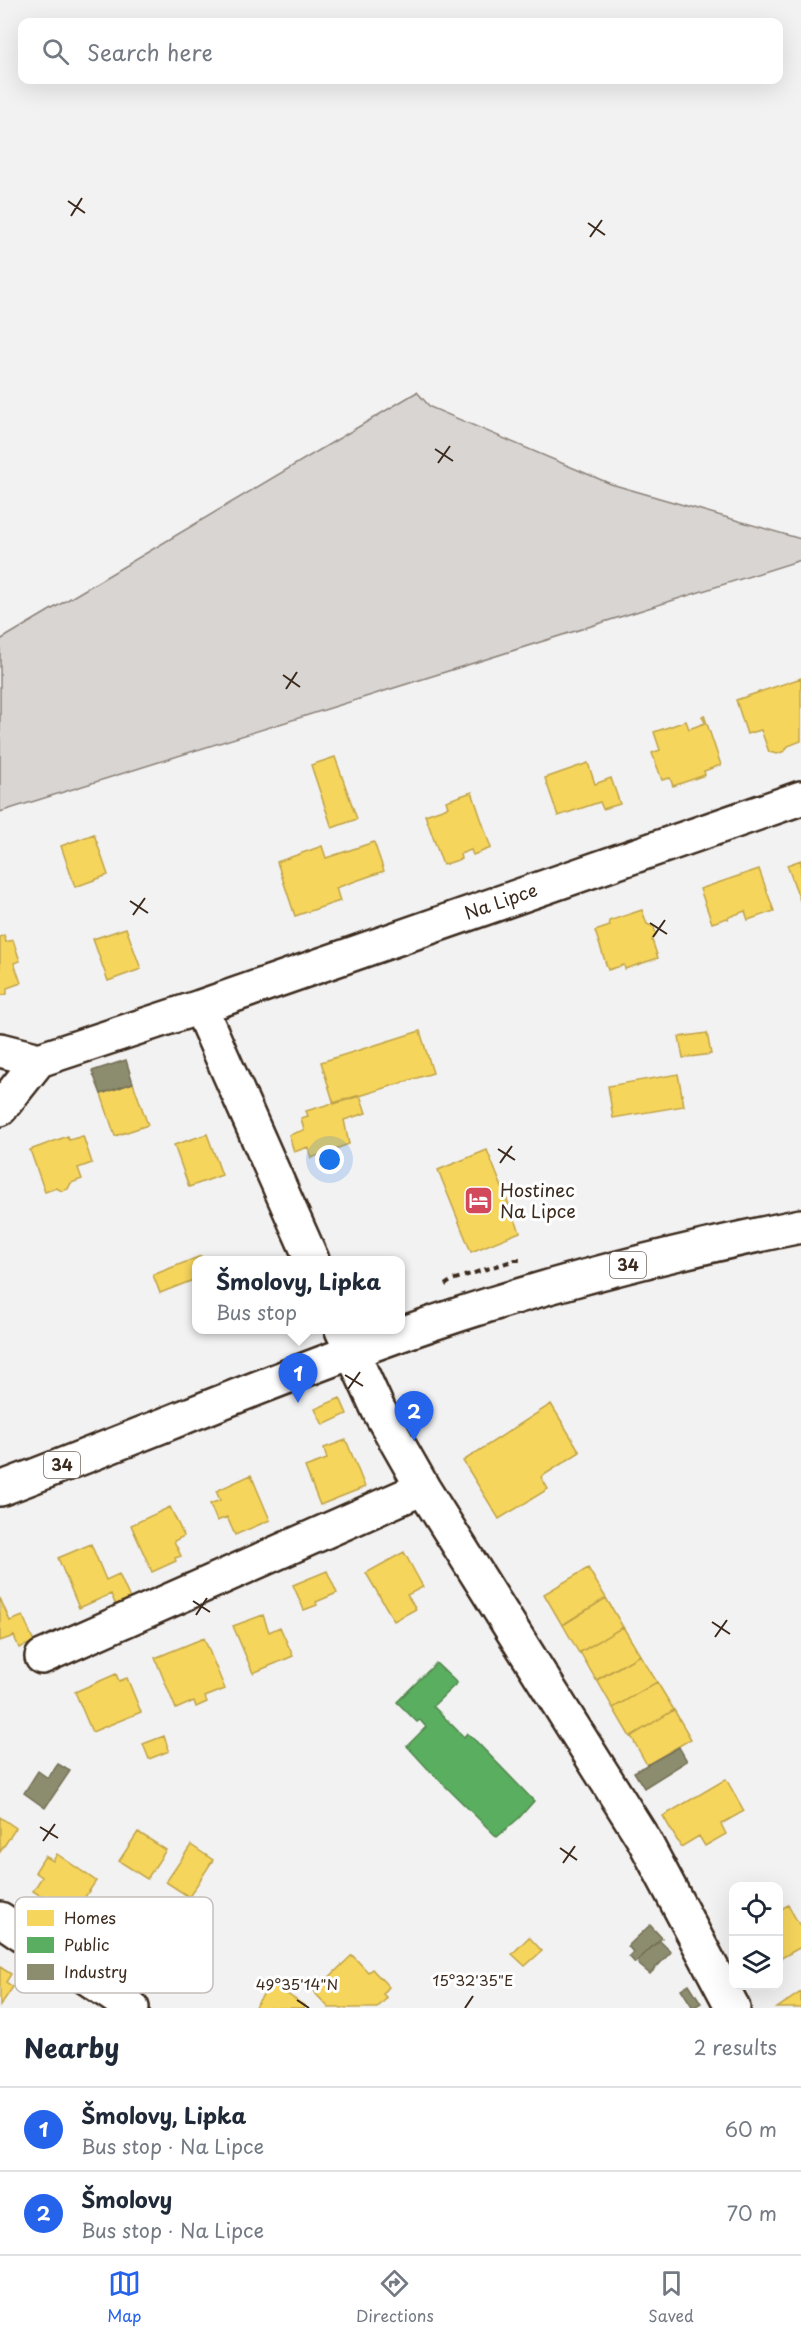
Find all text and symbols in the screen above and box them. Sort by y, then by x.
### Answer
search box [18,18,783,84]
icon: search [39,35,72,68]
text: Search here [87,35,213,68]
street label: Na Lipce [460,875,541,926]
your location [315,1145,344,1174]
place label: Hostinec Na Lipce [500,1176,576,1224]
hotel icon: Hostinec Na Lipce [463,1185,495,1217]
road number: 34 [610,1252,646,1278]
popup [192,1256,405,1334]
text: Šmolovy, Lipka [216,1264,381,1297]
text: Bus stop [216,1297,297,1327]
pin: 1 [278,1354,318,1403]
pin: 2 [394,1392,434,1441]
road number: 34 [44,1452,80,1478]
map controls [729,1882,783,1990]
button: locate [729,1882,783,1936]
legend [15,1897,213,1993]
text: Homes [64,1905,116,1929]
text: Public [64,1932,109,1956]
button: layers [729,1936,783,1990]
text: Industry [64,1959,127,1983]
text: 15°32'35"E [433,1968,513,1991]
text: 49°35'14"N [256,1972,338,1995]
text: Nearby [24,2028,119,2067]
text: 2 results [694,2032,777,2062]
text: Šmolovy, Lipka [81,2098,246,2131]
text: 1 [39,2114,48,2144]
text: 60 m [725,2114,777,2144]
text: Bus stop · Na Lipce [81,2131,264,2161]
text: Šmolovy [81,2182,172,2215]
text: 2 [36,2198,51,2228]
text: 70 m [727,2198,777,2228]
text: Bus stop · Na Lipce [81,2215,264,2245]
tab: Map [107,2267,141,2327]
tab: Directions [356,2267,434,2327]
tab: Saved [648,2267,694,2327]

